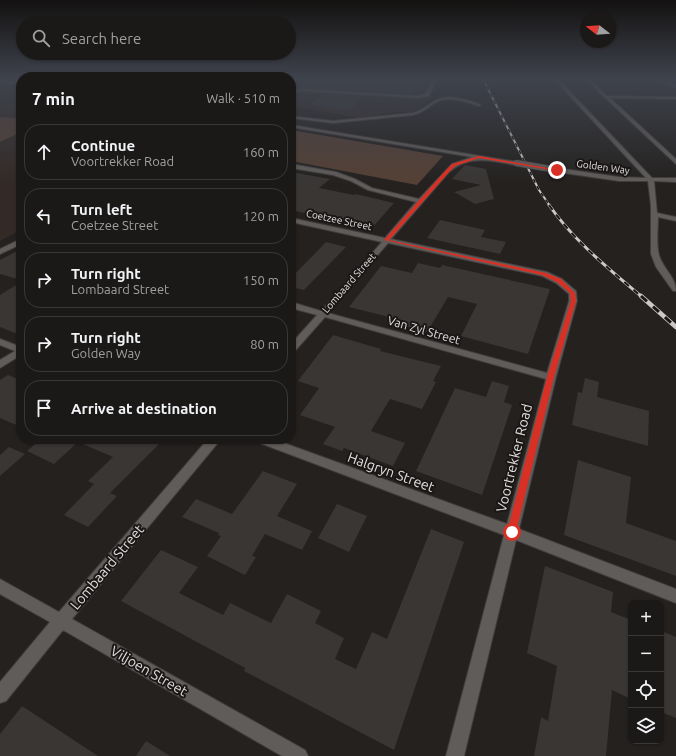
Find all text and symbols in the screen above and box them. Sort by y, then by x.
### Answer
north arrow [580,12,616,48]
search box [16,16,296,60]
icon: search [30,27,52,49]
text: Search here [62,30,141,47]
text: 7 min [32,89,75,108]
text: Walk · 510 m [206,91,280,105]
text: Continue [71,137,135,154]
icon: ahead [33,141,55,163]
text: 160 m [243,145,279,159]
text: Voortrekker Road [71,154,174,168]
street label: Golden Way [576,158,630,176]
route end [548,161,566,179]
text: Turn left [71,201,132,218]
icon: left [33,205,55,227]
street label: Coetzee Street [305,208,373,232]
text: 120 m [243,209,279,223]
text: Coetzee Street [71,218,158,232]
street label: Lombaard Street [320,251,378,315]
text: Turn right [71,265,141,282]
icon: right [33,269,55,291]
text: 150 m [243,273,279,287]
text: Lombaard Street [71,282,169,296]
street label: Van Zyl Street [386,313,462,347]
text: Turn right [71,329,141,346]
icon: right [33,333,55,355]
text: 80 m [250,337,279,351]
text: Golden Way [71,346,141,360]
icon: arrive [33,397,55,419]
text: Arrive at destination [71,400,217,417]
street label: Voortrekker Road [493,402,535,514]
street label: Halgryn Street [345,449,437,495]
street label: Lombaard Street [67,521,147,613]
route start [503,523,521,541]
map controls [628,600,664,744]
button: + [628,600,664,636]
button: − [628,636,664,672]
street label: Viljoen Street [108,643,191,700]
button: locate [628,672,664,708]
button: layers [628,708,664,744]

